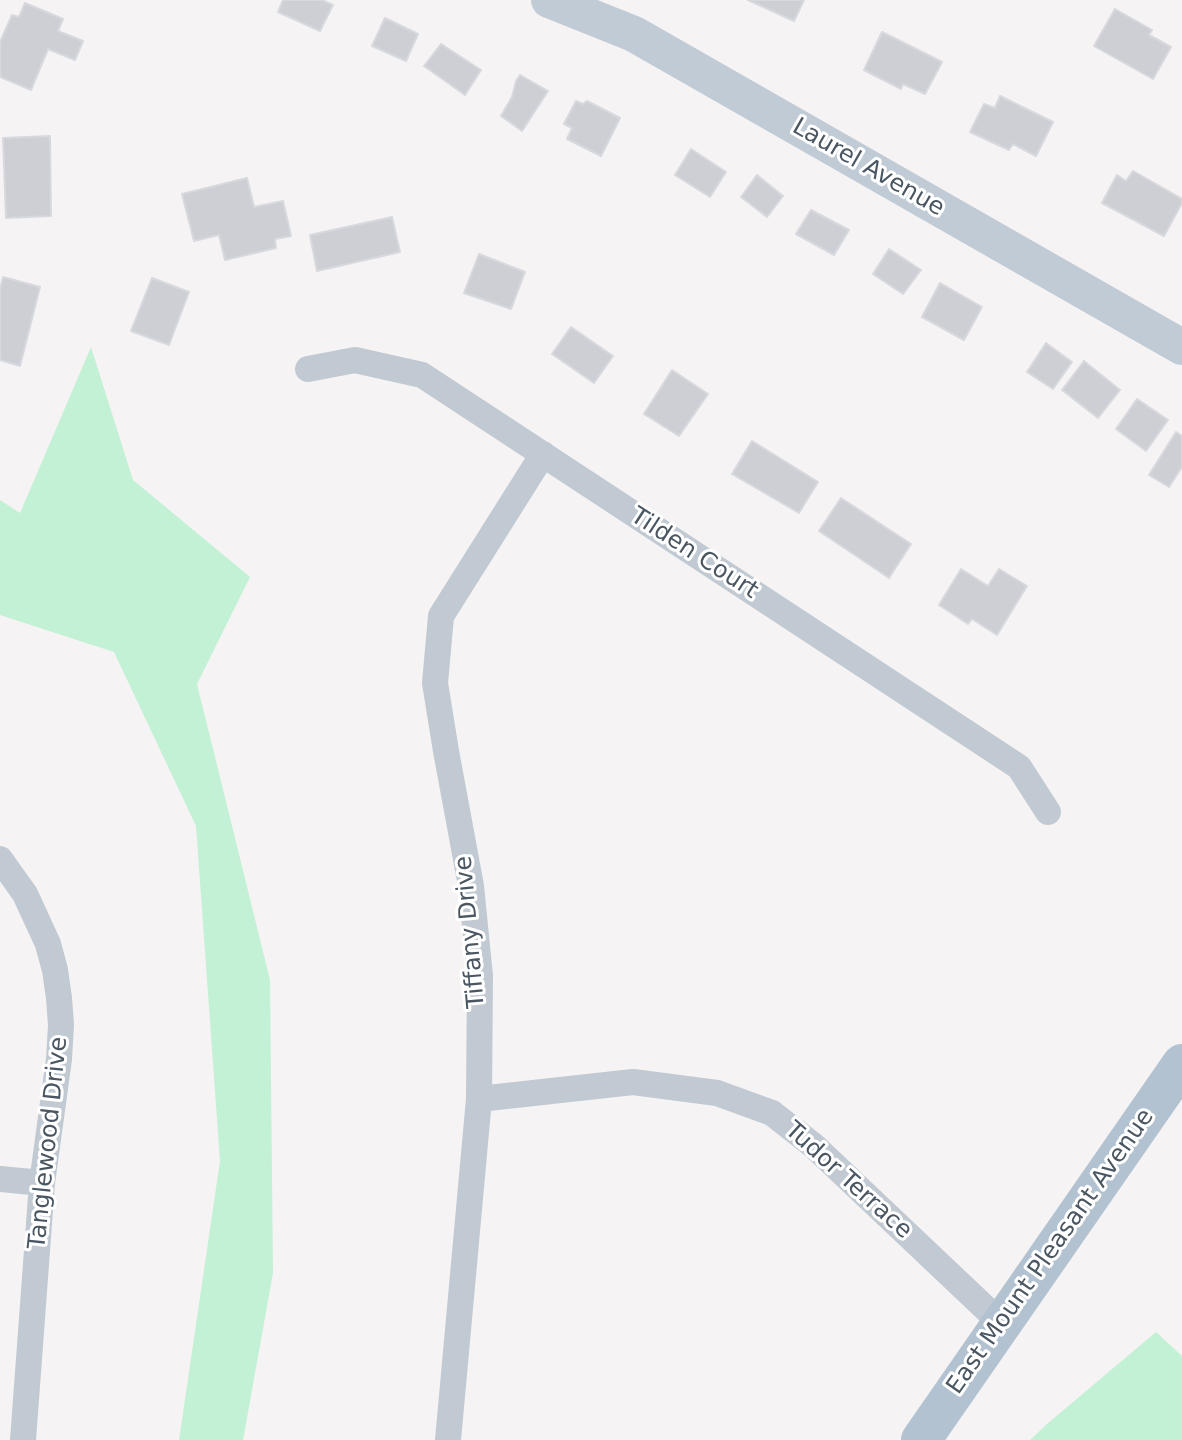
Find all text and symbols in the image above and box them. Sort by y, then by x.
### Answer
street label: Laurel Avenue [787,113,949,223]
street label: Tilden Court [625,502,763,606]
street label: Tiffany Drive [450,855,492,1009]
street label: Tanglewood Drive [24,1036,74,1250]
street label: East Mount Pleasant Avenue [941,1104,1161,1400]
street label: Tudor Terrace [779,1116,917,1246]

